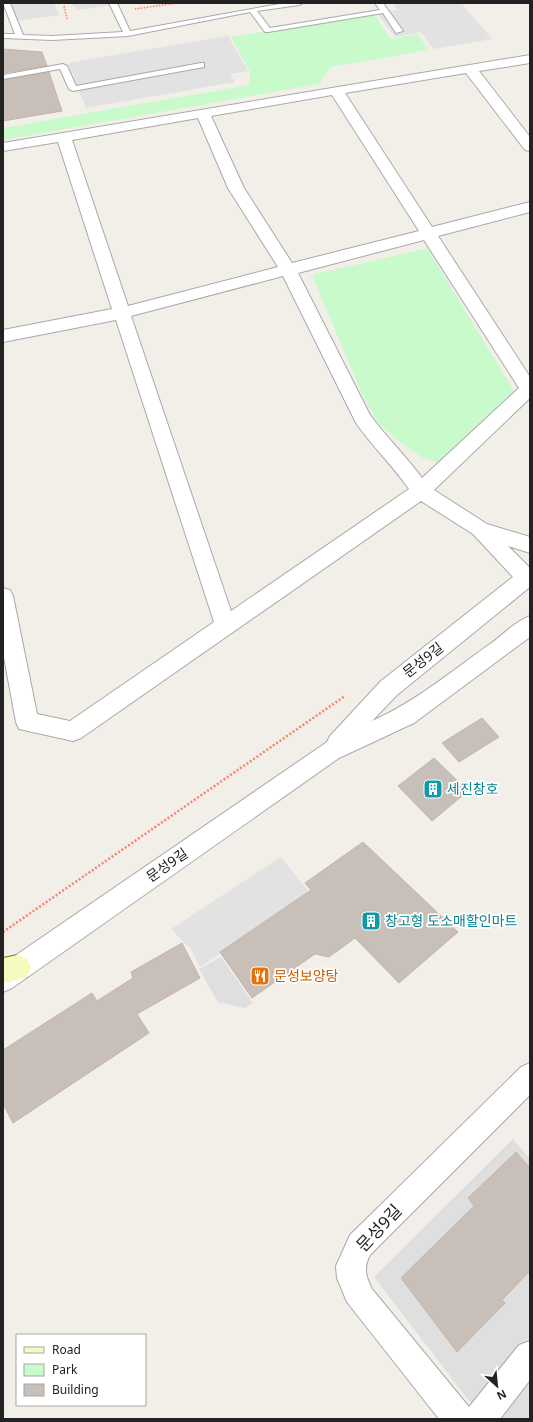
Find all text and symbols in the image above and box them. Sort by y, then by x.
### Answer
street label: 문성9길 [398,638,447,681]
building icon: 세진창호 [422,778,444,800]
place label: 세진창호 [447,779,499,798]
street label: 문성9길 [142,843,191,886]
building icon: 창고형 도소매할인마트 [360,910,382,932]
place label: 창고형 도소매할인마트 [385,911,518,930]
restaurant icon: 문성보양탕 [249,965,271,987]
place label: 문성보양탕 [274,966,339,985]
street label: 문성9길 [351,1199,406,1256]
legend [16,1334,146,1406]
text: Road [52,1341,81,1358]
text: Park [52,1361,78,1378]
north arrow [477,1366,517,1406]
text: Building [52,1381,99,1398]
text: N [494,1387,509,1404]

